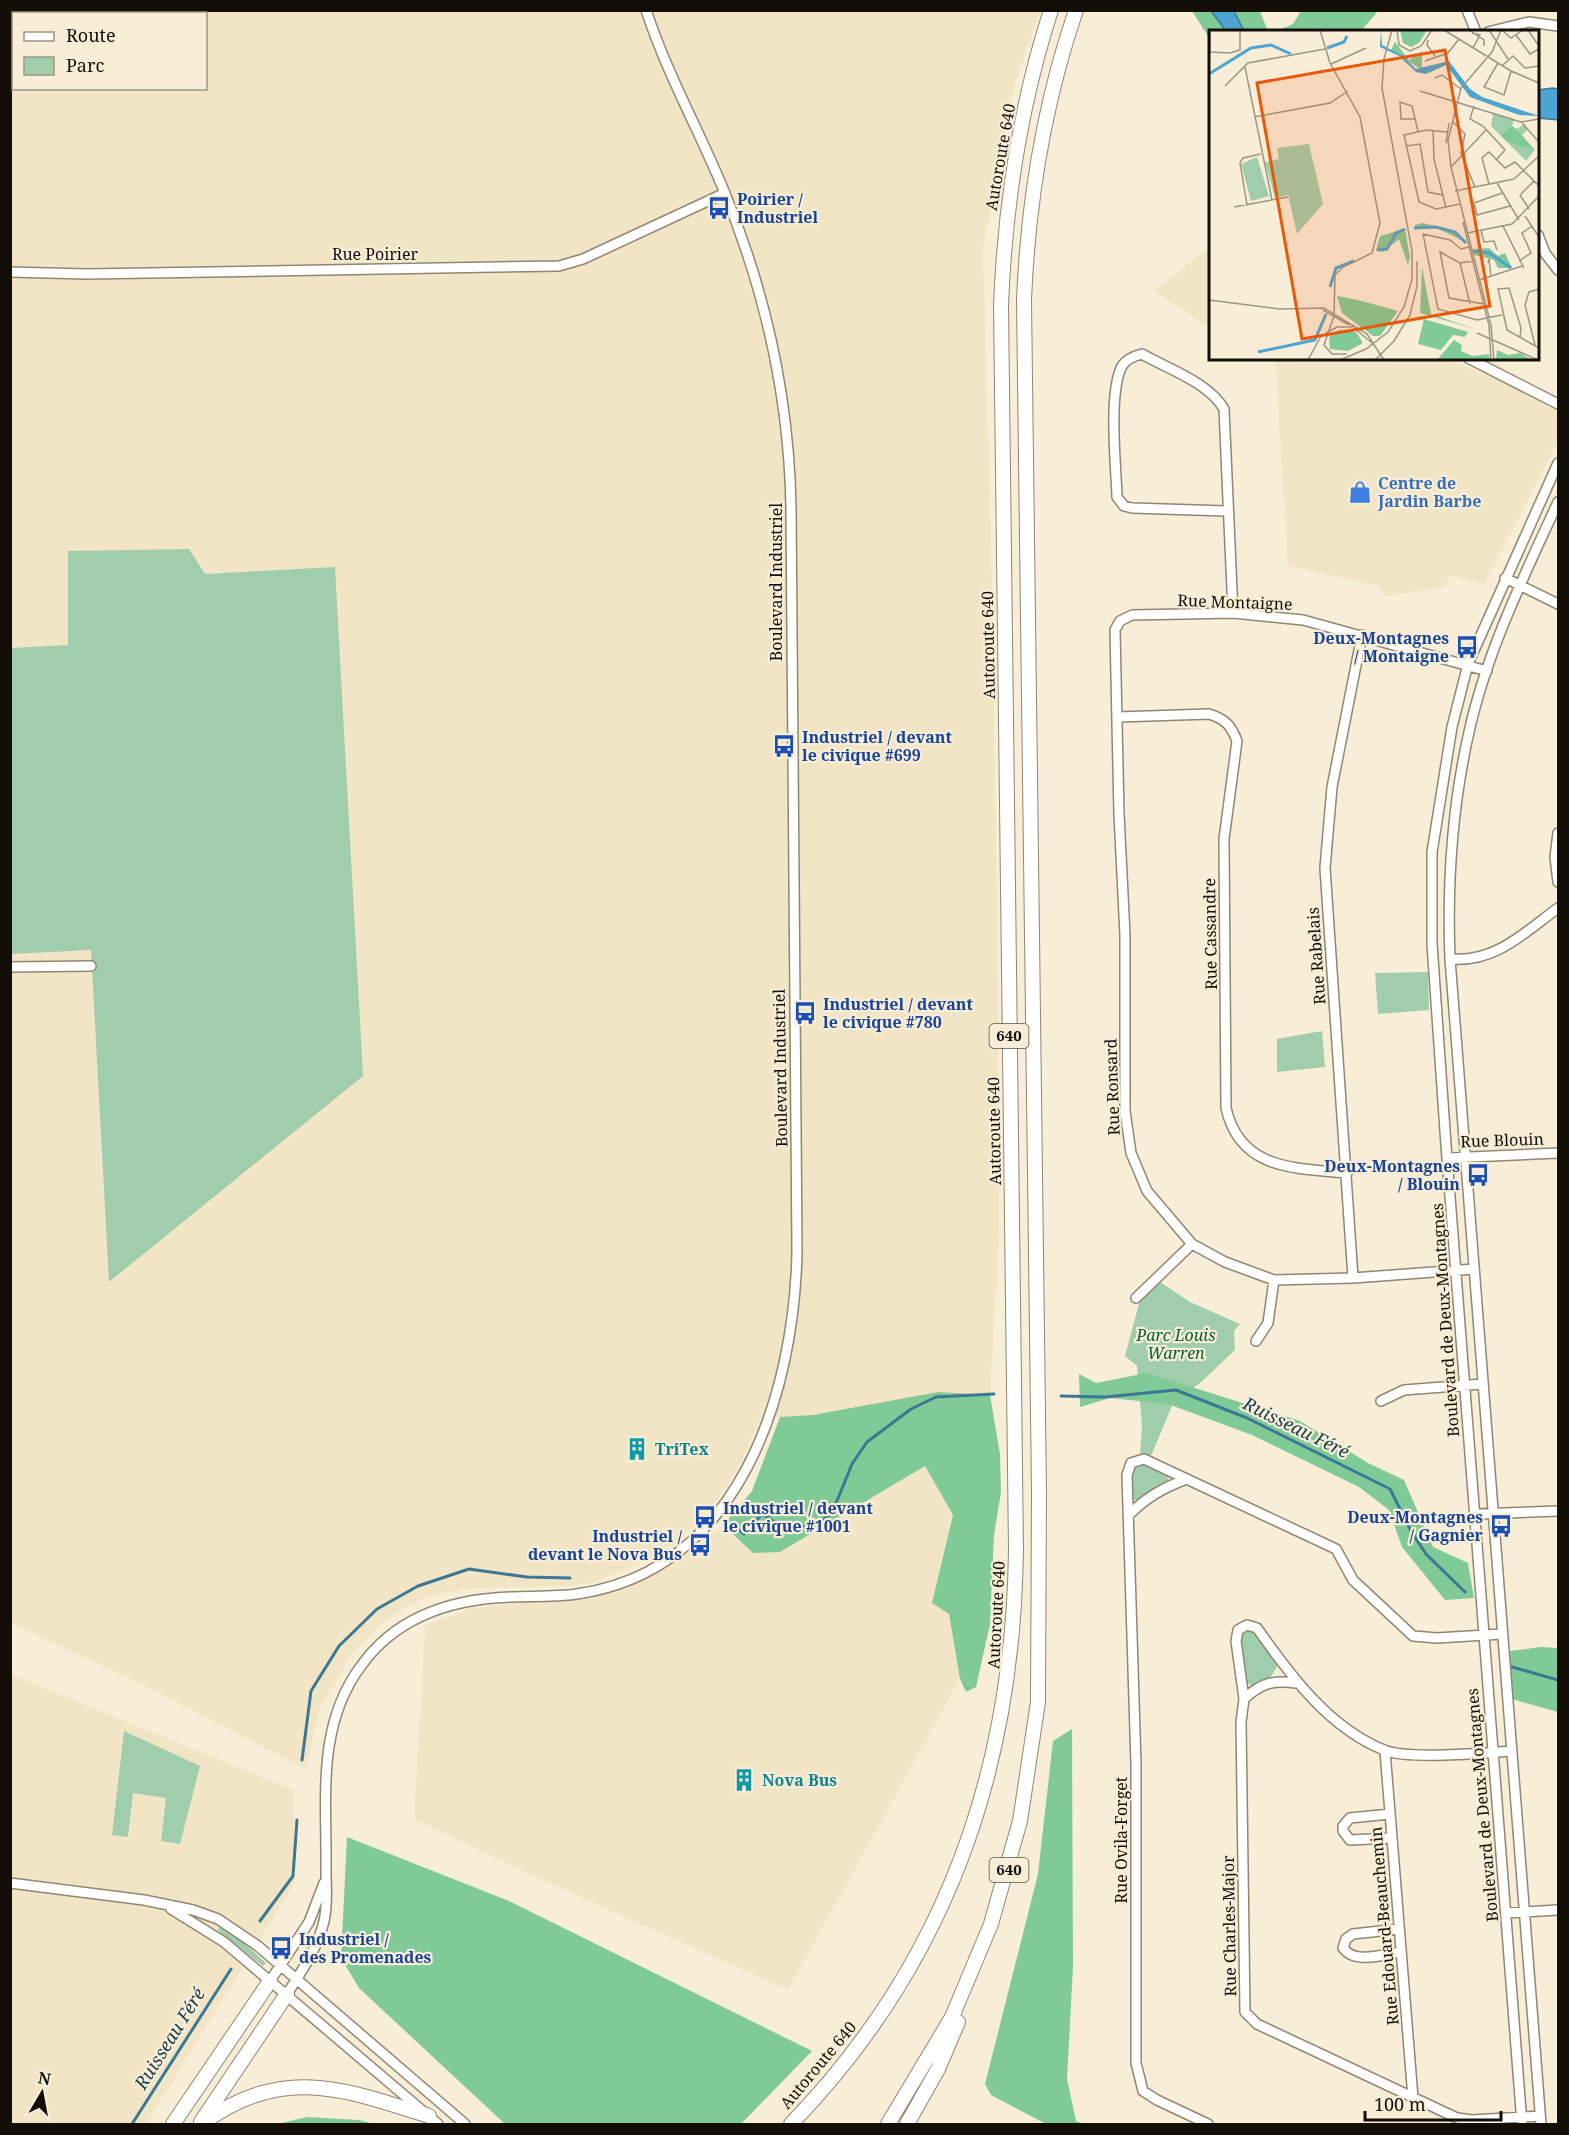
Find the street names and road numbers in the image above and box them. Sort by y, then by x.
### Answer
street label: Autoroute 640 [980,102,1020,212]
street label: Rue Poirier [332,243,419,265]
street label: Boulevard Industriel [765,503,787,661]
street label: Rue Montaigne [1177,589,1293,615]
street label: Autoroute 640 [976,591,1000,699]
street label: Rue Cassandre [1198,878,1222,990]
street label: Rue Rabelais [1302,907,1330,1005]
street label: Boulevard Industriel [768,989,792,1147]
road number: 640 [990,1024,1028,1048]
street label: Rue Ronsard [1099,1038,1125,1136]
street label: Autoroute 640 [982,1077,1006,1185]
street label: Rue Blouin [1460,1128,1544,1152]
street label: Boulevard de Deux-Montagnes [1426,1202,1464,1438]
street label: Autoroute 640 [982,1560,1010,1670]
street label: Boulevard de Deux-Montagnes [1461,1687,1503,1923]
street label: Rue Ovila-Forget [1110,1776,1132,1903]
street label: Rue Edouard-Beauchemin [1364,1826,1404,2026]
street label: Rue Charles-Major [1217,1855,1241,1997]
road number: 640 [990,1858,1028,1882]
street label: Autoroute 640 [775,2016,861,2113]

